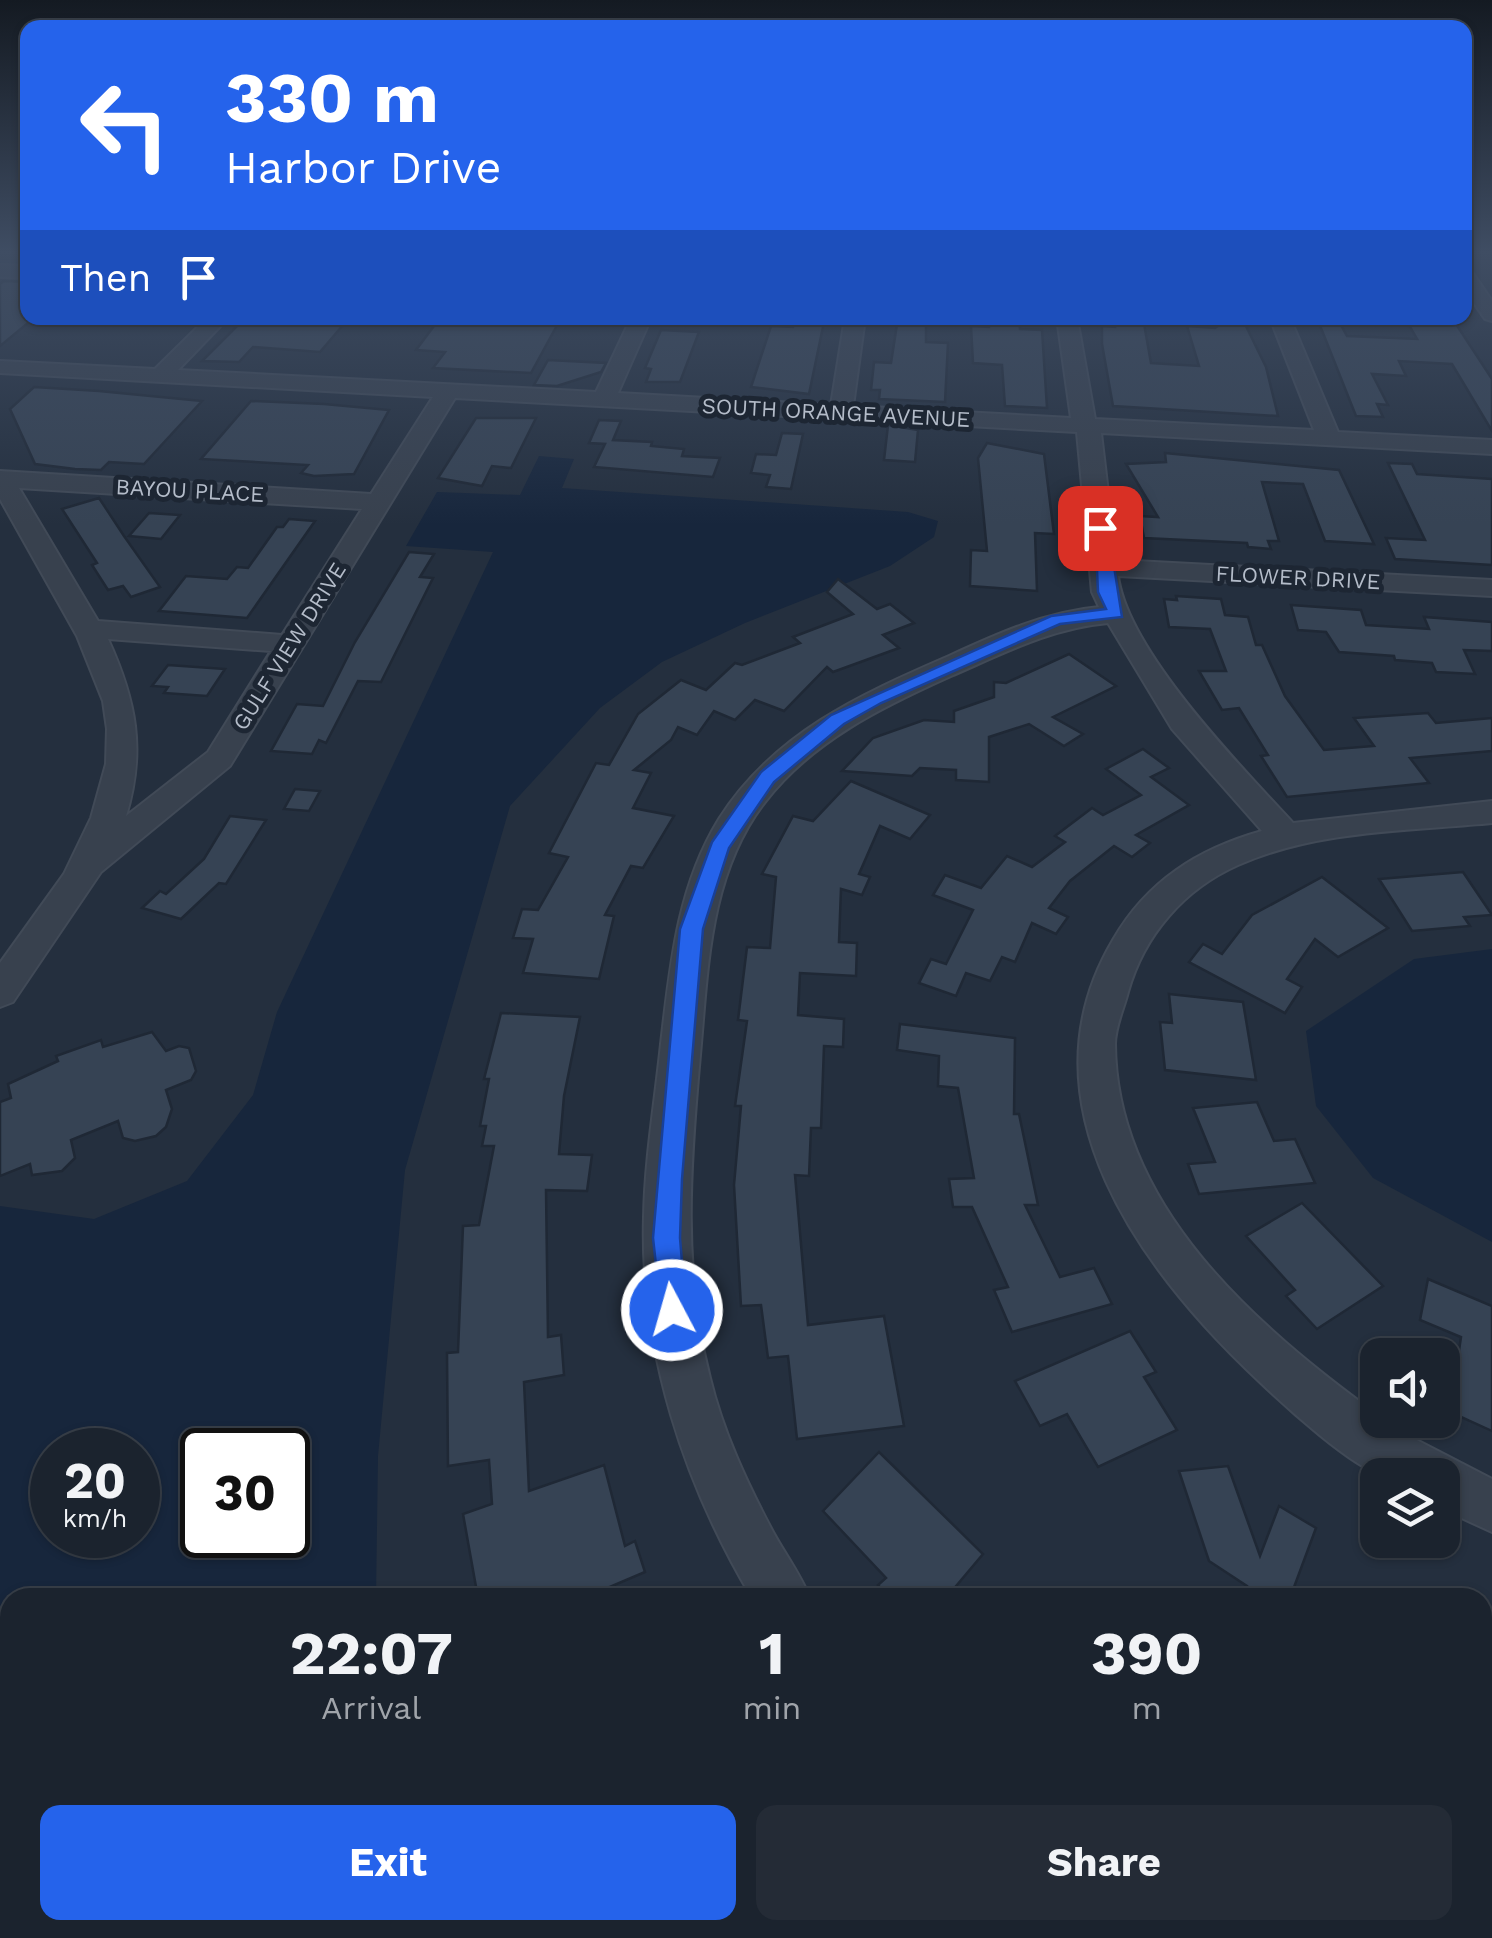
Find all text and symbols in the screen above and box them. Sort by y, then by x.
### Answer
text: 330 m [225,57,439,139]
icon: left [60,60,190,190]
text: Harbor Drive [225,141,501,194]
icon: arrive [171,250,226,305]
text: Then [60,256,151,300]
street label: SOUTH ORANGE AVENUE [701,393,971,432]
street label: BAYOU PLACE [115,474,265,507]
pin [1058,486,1143,571]
icon: arrive [1073,501,1128,556]
street label: GULF VIEW DRIVE [228,558,351,735]
street label: FLOWER DRIVE [1215,561,1381,594]
position arrow [620,1258,724,1362]
map controls [1360,1338,1460,1558]
button: sound [1360,1338,1460,1438]
speed limit sign: 30 [180,1428,310,1558]
text: 20 [64,1451,126,1510]
button: layers [1360,1458,1460,1558]
text: km/h [63,1504,127,1533]
text: 22:07 [290,1618,453,1689]
text: 1 [759,1618,785,1689]
text: 390 [1091,1618,1202,1689]
text: Arrival [321,1689,421,1727]
text: min [743,1689,801,1727]
text: m [1131,1689,1162,1727]
button: Exit [40,1805,736,1920]
button: Share [756,1805,1452,1920]

